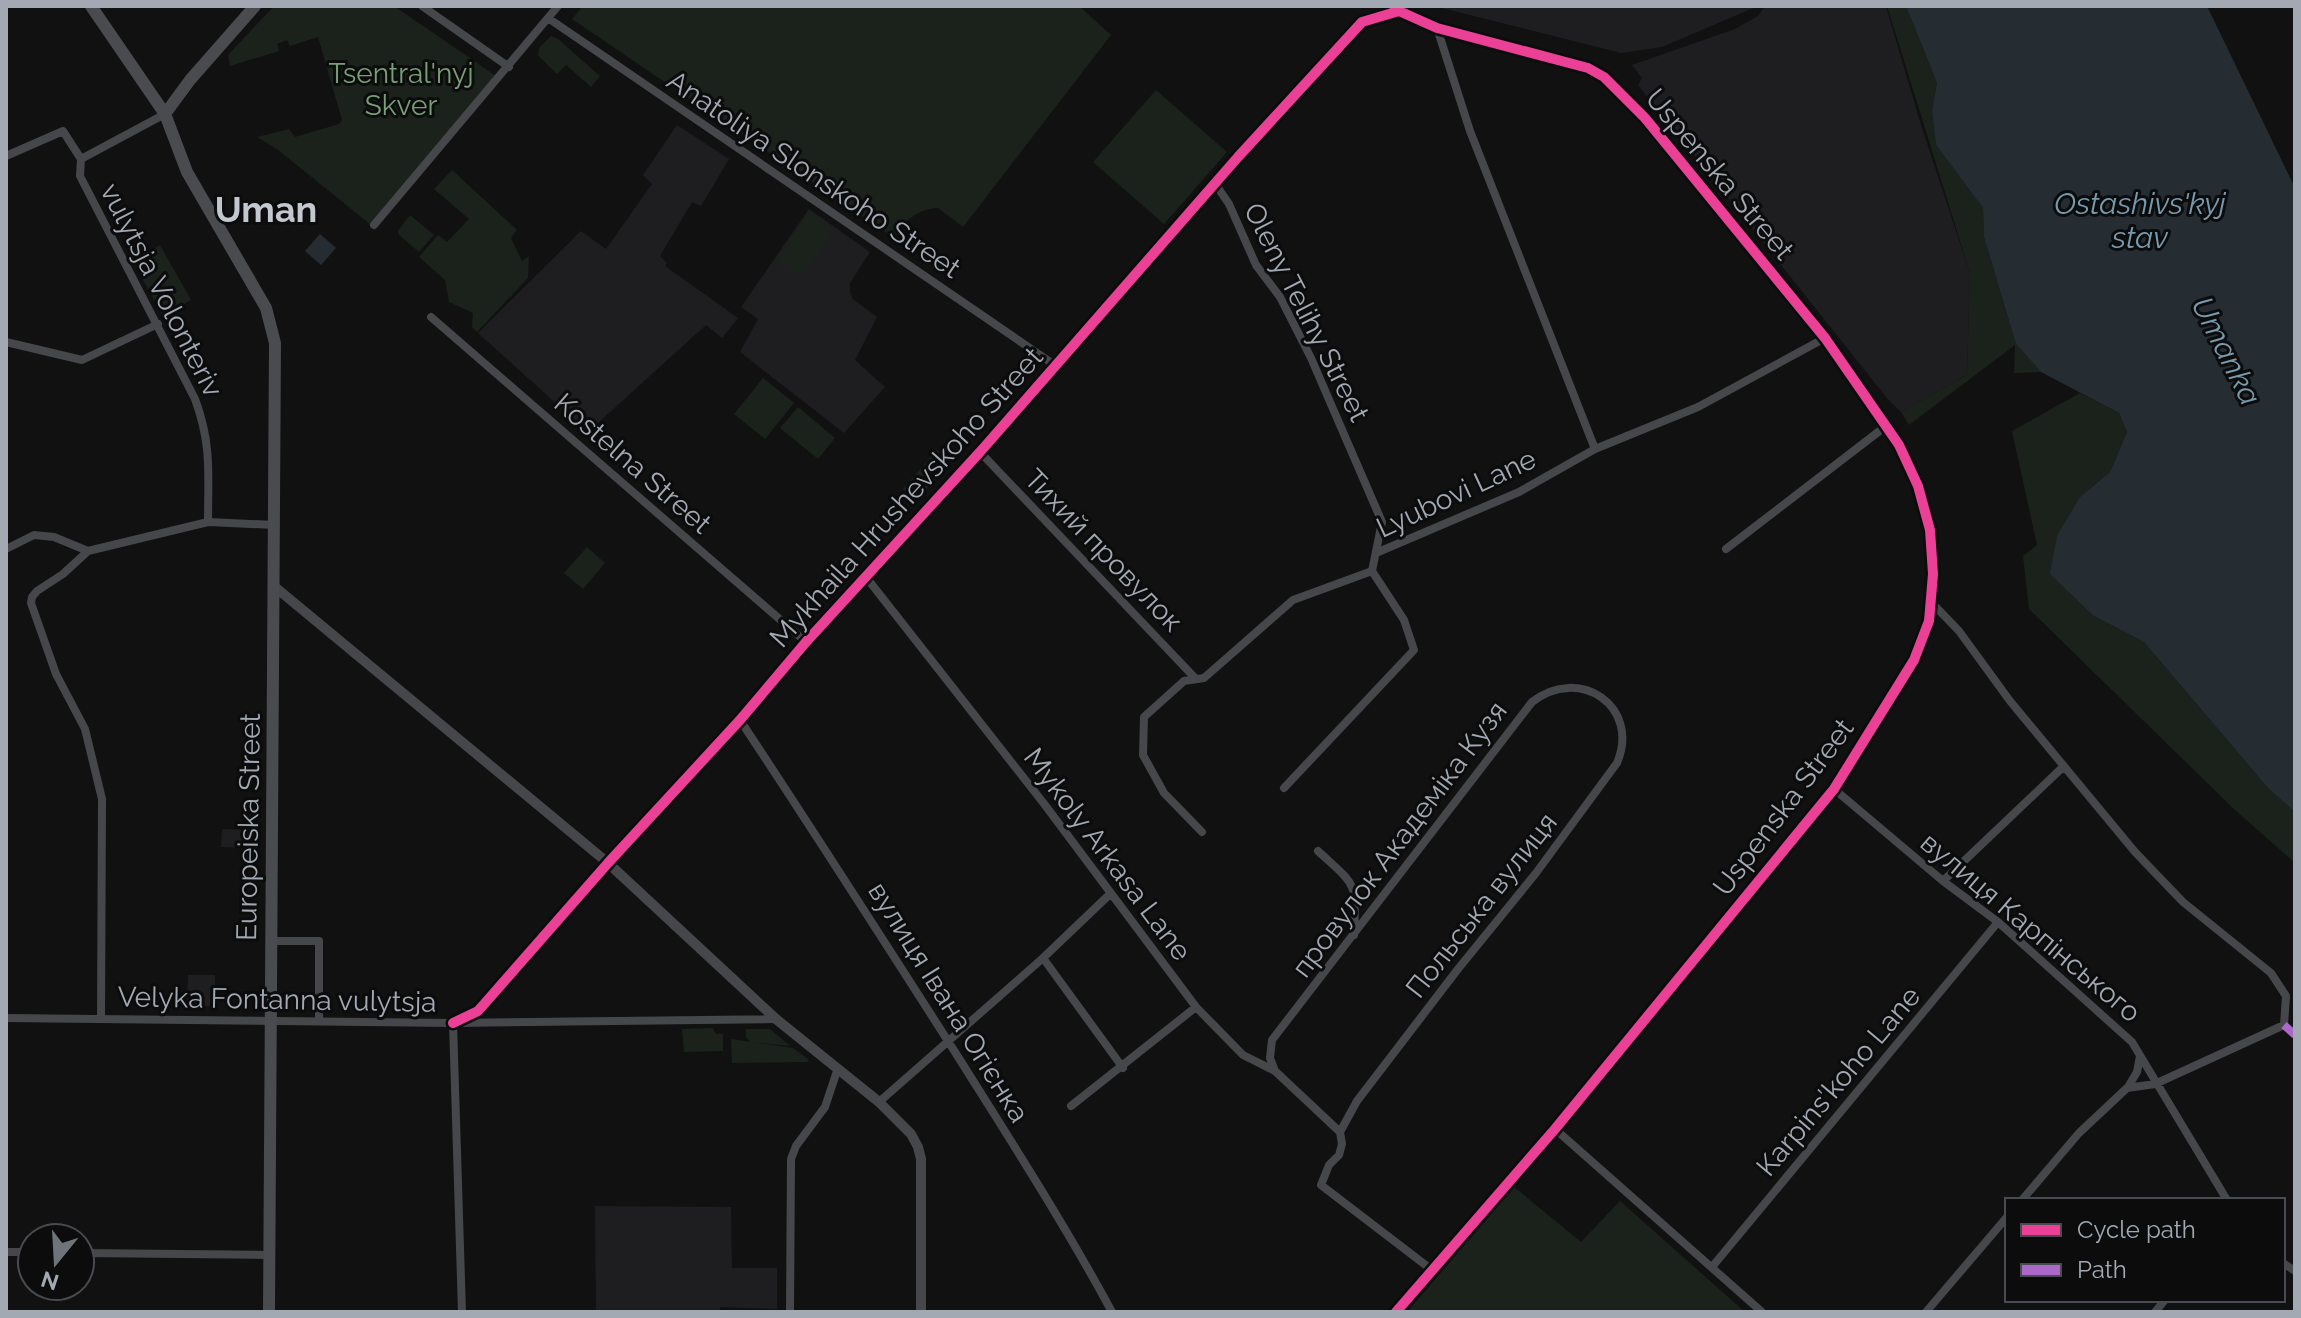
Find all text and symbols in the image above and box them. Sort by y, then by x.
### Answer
park label: Tsentral'nyj Skver [329,57,473,122]
street label: Anatoliya Slonskoho Street [661,64,967,285]
street label: Uspenska Street [1639,82,1801,267]
street label: vulytsja Volonteriv [93,178,230,403]
water label: Ostashivs'kyj stav [2054,186,2227,255]
district label: Uman [215,188,317,230]
street label: Oleny Telihy Street [1237,197,1376,428]
water label: Umanka [2184,291,2268,411]
street label: Mykhaila Hrushevskoho Street [763,340,1050,654]
street label: Kostelna Street [548,386,718,541]
street label: Lyubovi Lane [1371,442,1541,545]
street label: Тихий провулок [1018,462,1189,638]
street label: провулок Академіка Кузя [1285,695,1514,984]
street label: Europeiska Street [230,712,267,941]
street label: Uspenska Street [1706,712,1861,902]
street label: Mykoly Arkasa Lane [1017,742,1198,967]
street label: Польська вулиця [1399,806,1564,1004]
street label: вулиця Карпінського [1914,826,2147,1029]
street label: вулиця Івана Огієнка [861,876,1036,1128]
street label: Velyka Fontanna vulytsja [117,980,437,1019]
street label: Karpinsʹkoho Lane [1750,980,1927,1183]
legend [2005,1198,2285,1302]
text: Cycle path [2077,1215,2196,1244]
north arrow [16,1222,96,1302]
text: Path [2077,1255,2127,1284]
text: N [38,1266,62,1296]

